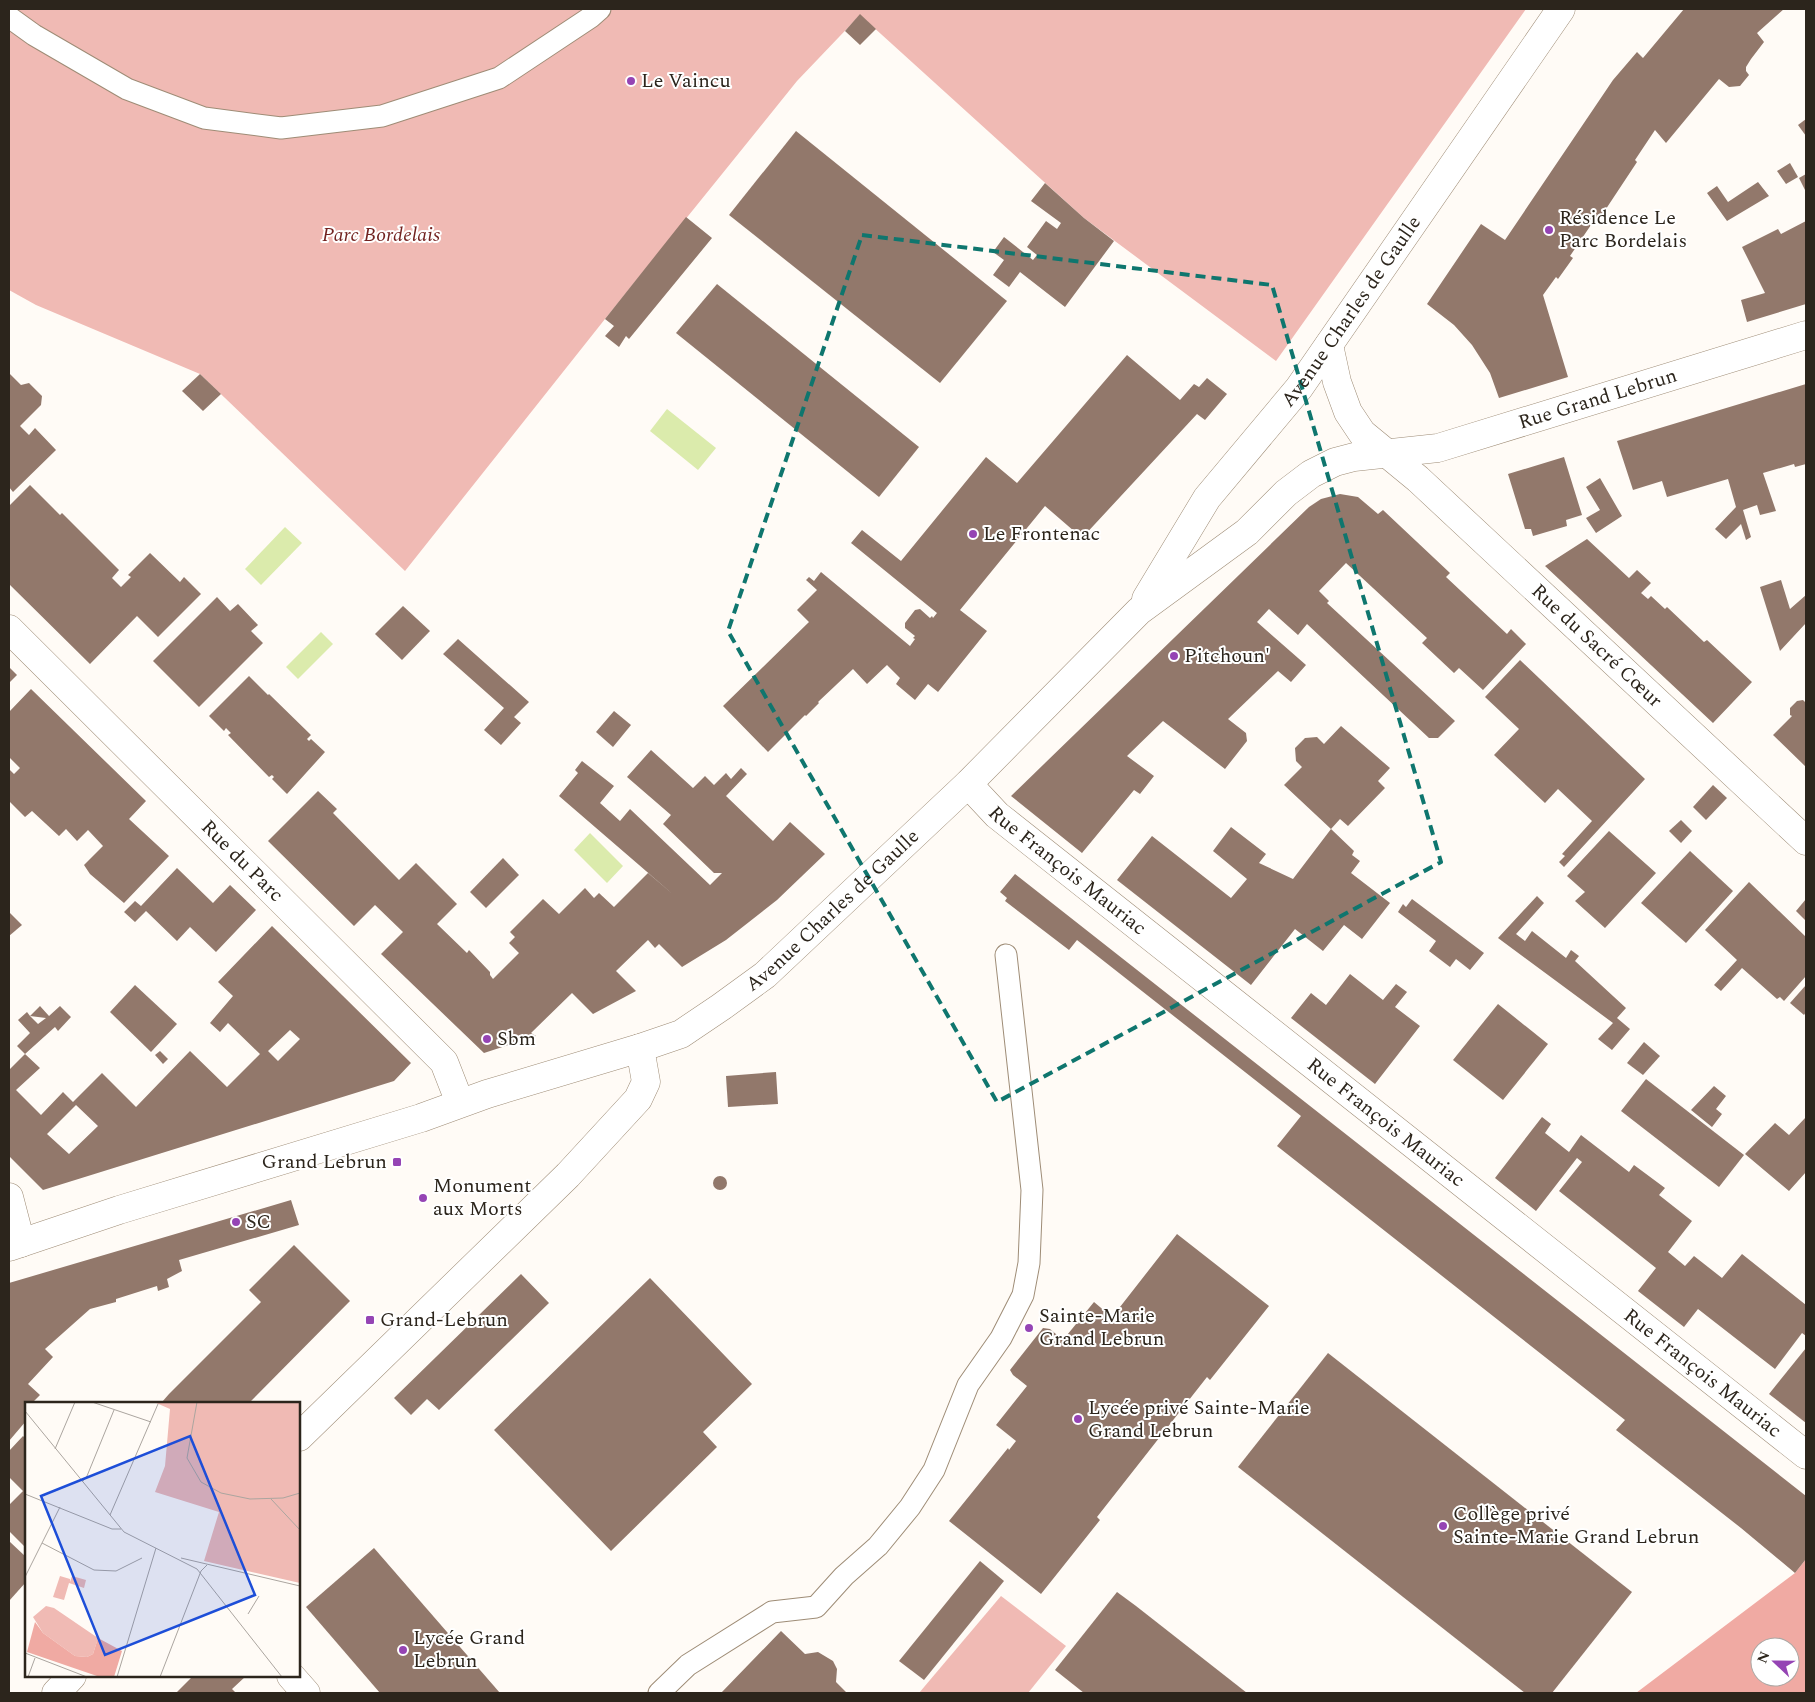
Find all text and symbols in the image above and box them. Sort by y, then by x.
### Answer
place label: Le Vaincu [641,66,731,96]
marker: Le Vaincu [625,75,637,87]
place label: Résidence Le Parc Bordelais [1559,203,1687,256]
street label: Avenue Charles de Gaulle [1274,210,1429,414]
park label: Parc Bordelais [322,220,440,250]
marker: Résidence Le Parc Bordelais [1543,224,1555,236]
street label: Rue Grand Lebrun [1515,360,1681,437]
place label: Le Frontenac [983,519,1100,549]
marker: Le Frontenac [967,528,979,540]
street label: Rue du Sacré Cœur [1524,577,1669,715]
place label: Pitchoun' [1184,641,1270,671]
marker: Pitchoun' [1168,650,1180,662]
street label: Rue François Mauriac [981,799,1153,943]
street label: Rue du Parc [194,813,290,909]
street label: Avenue Charles de Gaulle [739,822,926,999]
place label: Sbm [497,1024,536,1054]
marker: Sbm [481,1033,493,1045]
street label: Rue François Mauriac [1300,1050,1471,1195]
place label: Grand Lebrun [262,1147,387,1177]
marker: Grand Lebrun [391,1156,403,1168]
place label: Monument aux Morts [433,1171,531,1224]
marker: Monument aux Morts [417,1192,429,1204]
place label: SC [246,1207,271,1237]
marker: SC [230,1216,242,1228]
place label: Sainte-Marie Grand Lebrun [1039,1301,1164,1354]
street label: Rue François Mauriac [1617,1301,1788,1445]
place label: Grand-Lebrun [380,1305,508,1335]
marker: Grand-Lebrun [364,1314,376,1326]
marker: Sainte-Marie Grand Lebrun [1023,1322,1035,1334]
place label: Lycée privé Sainte-Marie Grand Lebrun [1088,1393,1310,1446]
inset map [25,1402,300,1677]
marker: Lycée privé Sainte-Marie Grand Lebrun [1072,1413,1084,1425]
place label: Collège privé Sainte-Marie Grand Lebrun [1453,1499,1699,1552]
marker: Collège privé Sainte-Marie Grand Lebrun [1437,1520,1449,1532]
place label: Lycée Grand Lebrun [413,1623,525,1676]
north arrow [1750,1637,1800,1687]
marker: Lycée Grand Lebrun [397,1644,409,1656]
text: N [1752,1648,1775,1667]

